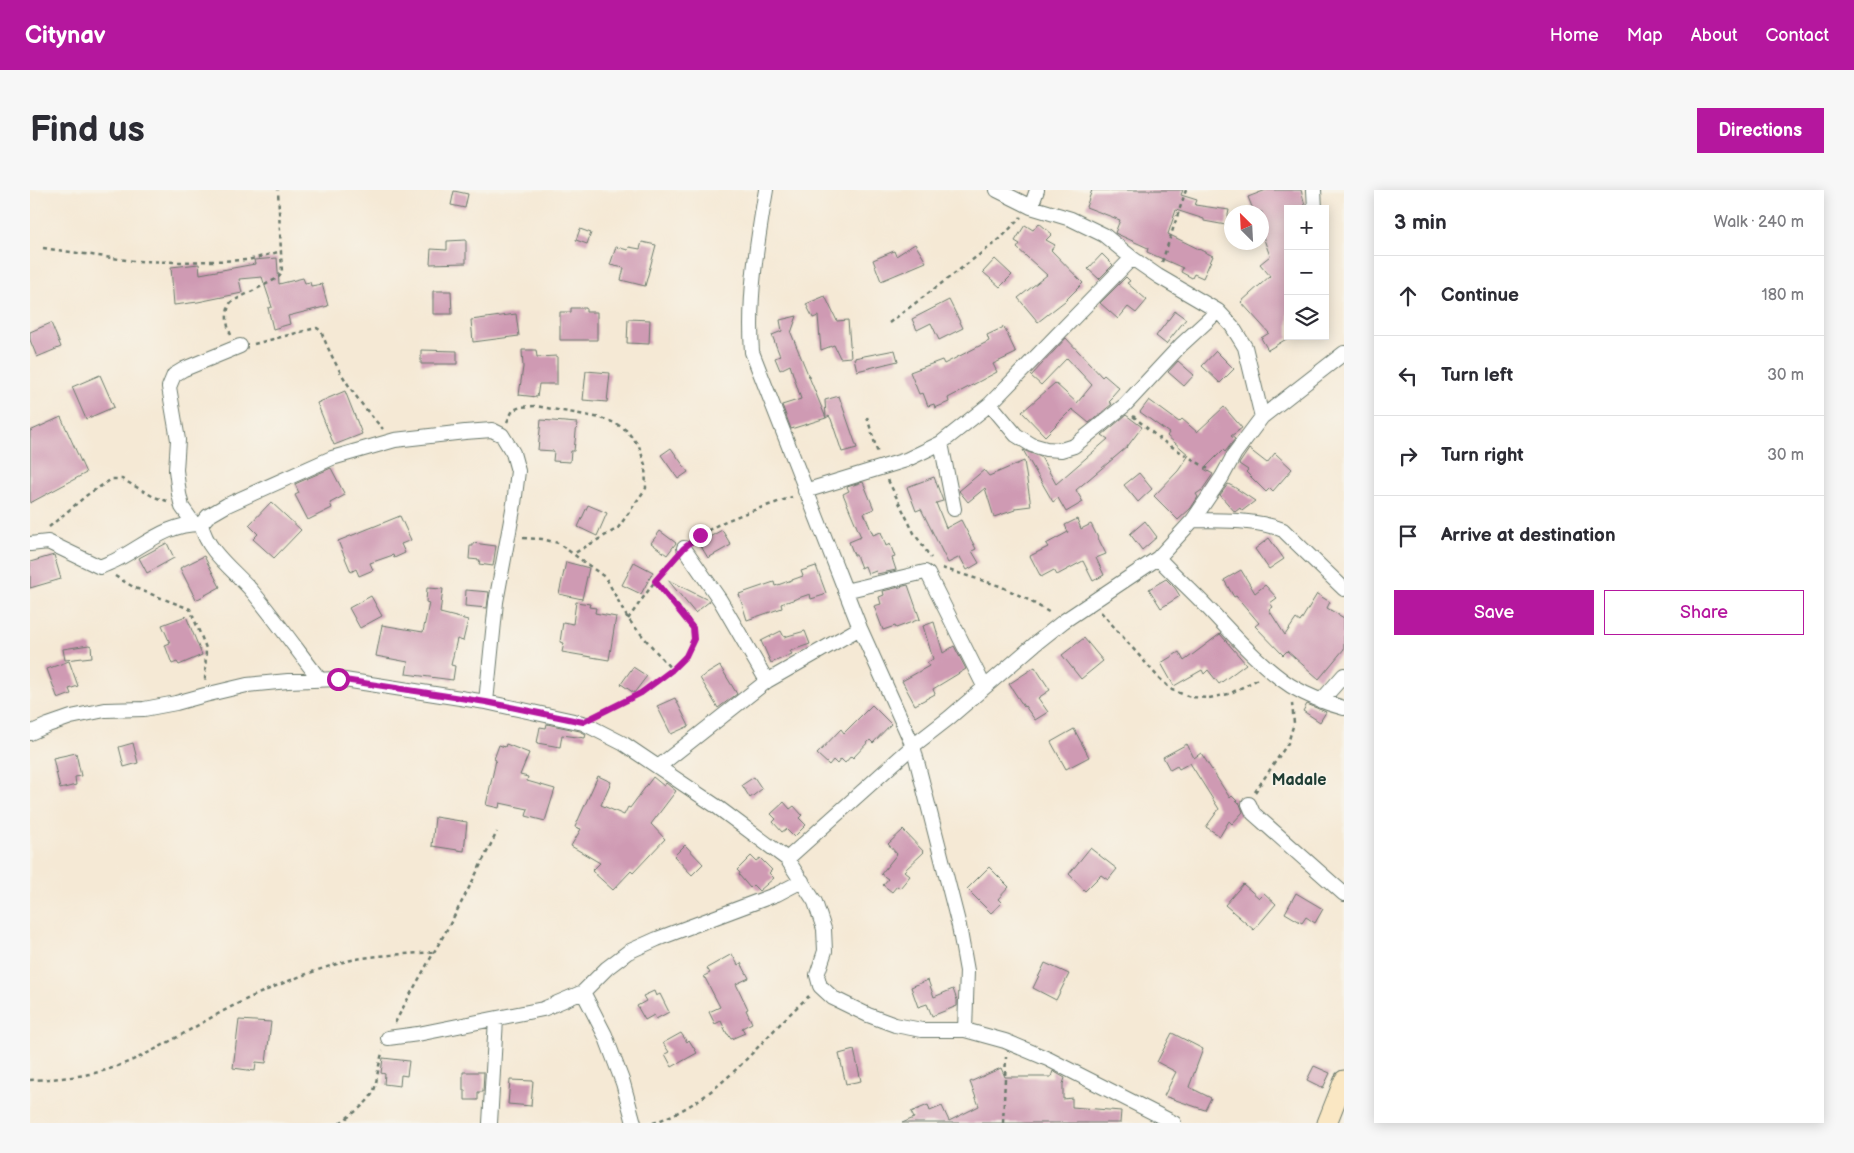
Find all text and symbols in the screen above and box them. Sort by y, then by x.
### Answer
text: Citynav [25,21,106,50]
text: Home [1550,25,1599,46]
text: Map [1627,25,1663,46]
text: About [1691,25,1738,46]
text: Contact [1766,25,1829,46]
button: Directions [1697,108,1824,153]
text: Find us [30,109,145,152]
north arrow [1224,205,1269,250]
map controls [1284,205,1329,340]
button: + [1284,205,1329,250]
text: 3 min [1394,210,1447,235]
text: Walk · 240 m [1714,213,1804,232]
button: − [1284,250,1329,295]
icon: ahead [1394,282,1422,310]
text: Continue [1441,284,1519,307]
text: 180 m [1762,286,1804,305]
button: layers [1284,295,1329,340]
icon: left [1394,362,1422,390]
text: Turn left [1441,364,1513,387]
text: 30 m [1767,366,1804,385]
icon: right [1394,442,1422,470]
text: Turn right [1441,444,1524,467]
text: 30 m [1767,446,1804,465]
icon: arrive [1394,522,1422,550]
route end [689,524,712,547]
text: Arrive at destination [1441,524,1616,547]
button: Save [1394,590,1594,635]
button: Share [1604,590,1804,635]
route start [327,668,350,691]
district label: Madale [1272,771,1326,790]

